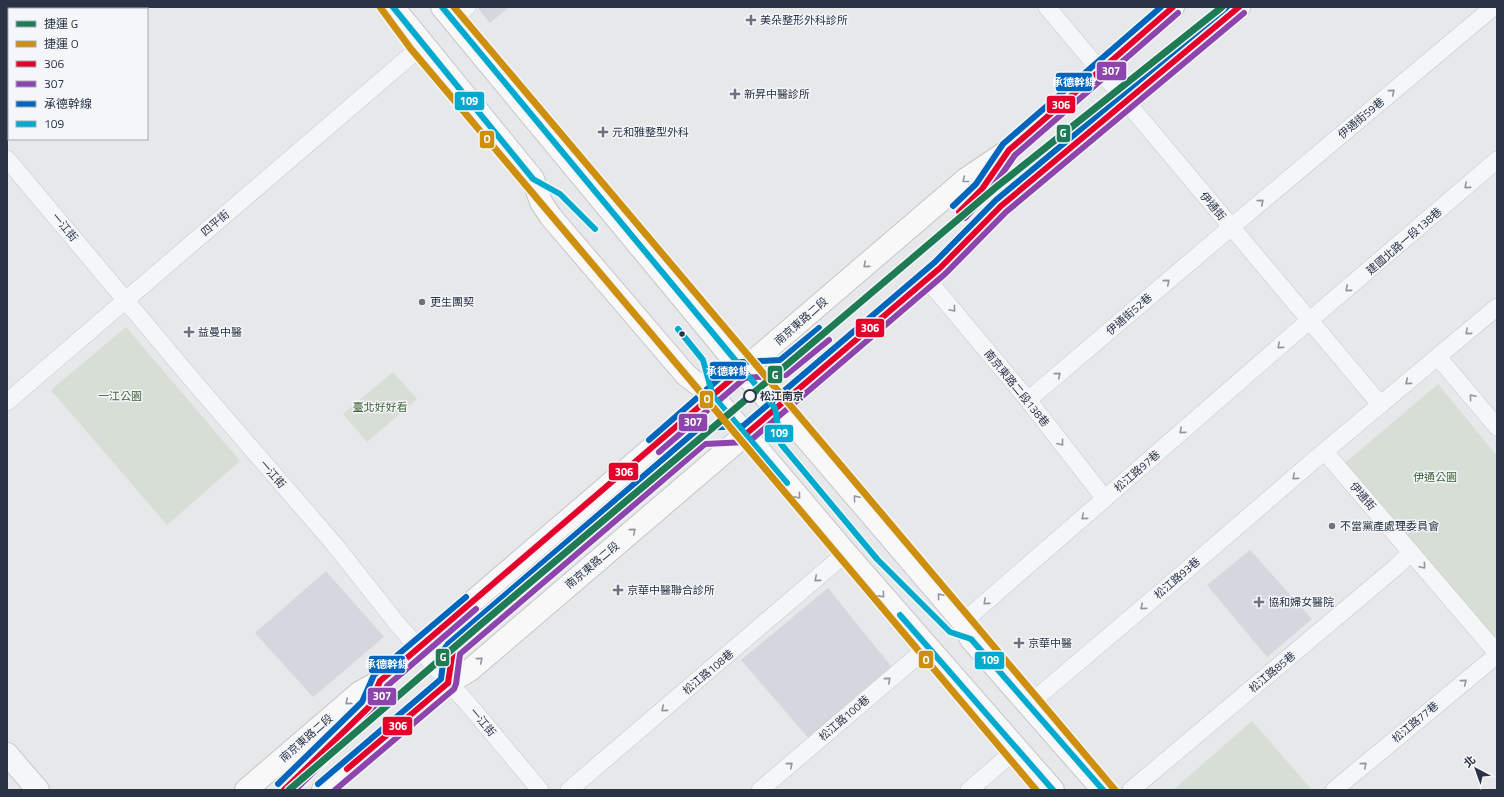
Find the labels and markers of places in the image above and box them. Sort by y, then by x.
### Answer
place label: 美朵整形外科診所 [760,12,848,28]
marker: 美朵整形外科診所 [745,14,757,26]
place label: 新昇中醫診所 [744,86,810,102]
marker: 新昇中醫診所 [729,88,741,100]
place label: 元和雅整型外科 [612,124,689,140]
marker: 元和雅整型外科 [597,126,609,138]
place label: 更生團契 [430,294,474,310]
marker: 更生團契 [417,297,427,307]
place label: 益曼中醫 [198,324,242,340]
marker: 益曼中醫 [183,326,195,338]
unlabelled marker [677,329,687,339]
place label: 松江南京 [760,388,804,404]
marker: 松江南京 [743,389,757,403]
place label: 不當黨產處理委員會 [1340,518,1439,534]
marker: 不當黨產處理委員會 [1327,521,1337,531]
place label: 京華中醫聯合診所 [627,582,715,598]
marker: 京華中醫聯合診所 [612,584,624,596]
place label: 協和婦女醫院 [1268,594,1334,610]
marker: 協和婦女醫院 [1253,596,1265,608]
place label: 京華中醫 [1028,635,1072,651]
marker: 京華中醫 [1013,637,1025,649]

